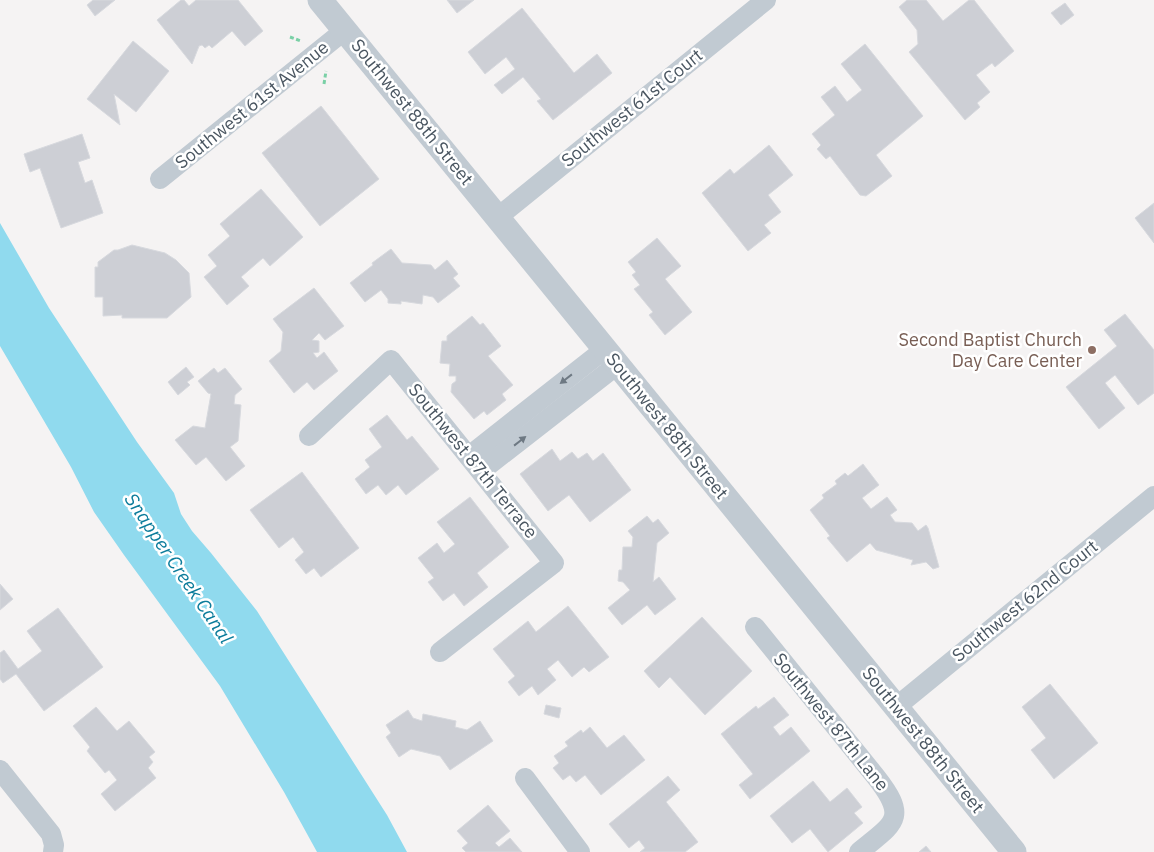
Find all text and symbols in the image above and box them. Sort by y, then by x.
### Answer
street label: Southwest 88th Street [346,34,479,190]
street label: Southwest 61st Avenue [170,36,333,174]
street label: Southwest 61st Court [556,44,707,172]
place label: Second Baptist Church Day Care Center [899,328,1082,372]
marker: Second Baptist Church Day Care Center [1086,344,1098,356]
street label: Southwest 88th Street [601,348,734,504]
one-way arrow [559,374,573,384]
street label: Southwest 87th Terrace [404,378,543,543]
one-way arrow [513,436,526,446]
water label: Snapper Creek Canal [120,488,238,648]
street label: Southwest 62nd Court [947,535,1102,667]
street label: Southwest 87th Lane [769,648,894,796]
street label: Southwest 88th Street [857,662,990,818]

